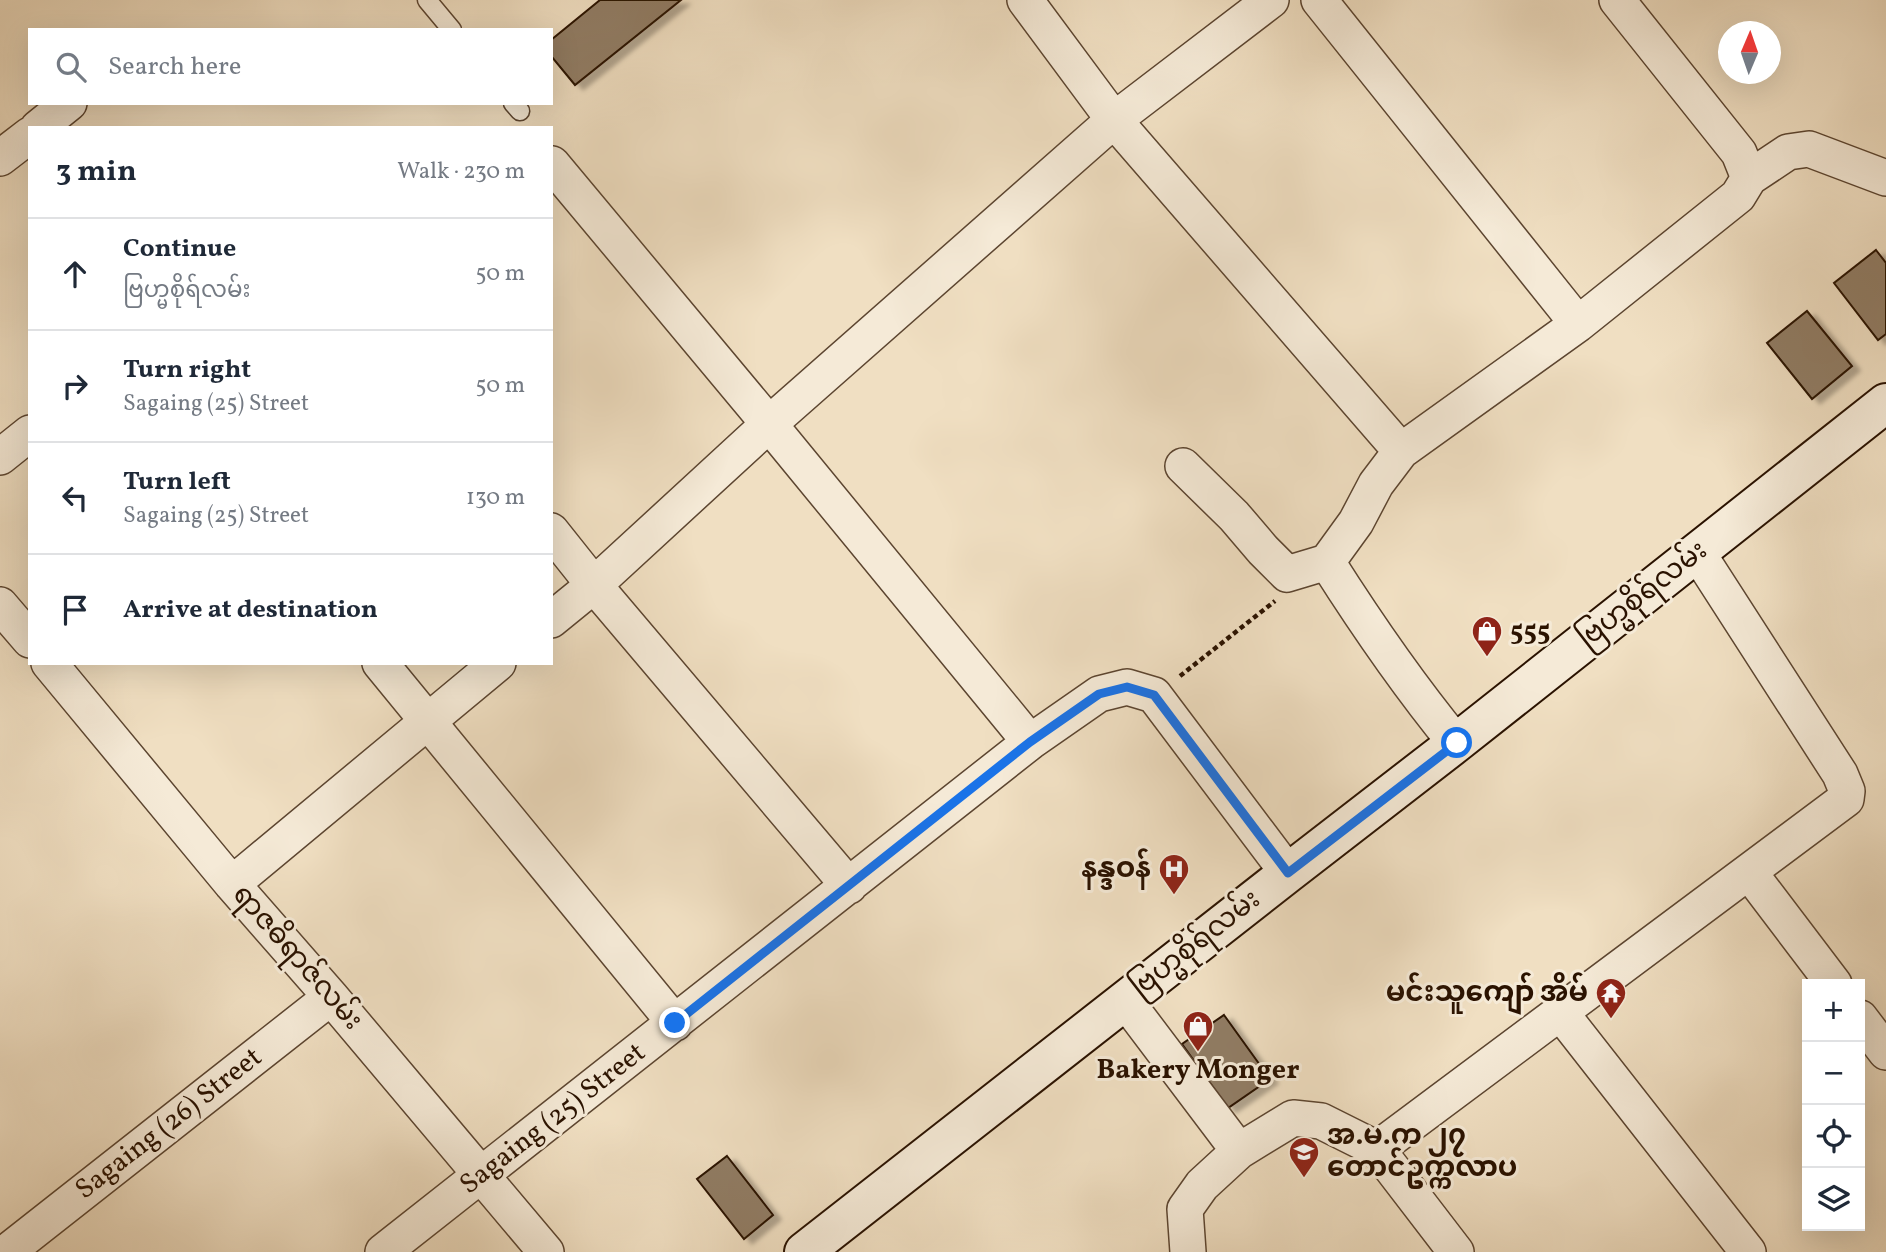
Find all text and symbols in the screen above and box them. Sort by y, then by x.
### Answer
north arrow [1718,21,1781,84]
search box [28,28,553,105]
icon: search [52,48,90,86]
text: Search here [108,49,241,85]
text: 3 min [56,151,137,193]
text: Walk · 230 m [397,156,525,188]
text: Continue [123,231,236,267]
icon: ahead [56,255,94,293]
text: 50 m [476,258,525,290]
text: ဗြဟ္မစိုရ်လမ်း [123,275,250,307]
text: Turn right [123,352,251,388]
icon: right [56,367,94,405]
text: 50 m [476,370,525,402]
text: Sagaing (25) Street [123,388,309,420]
text: Turn left [123,464,231,500]
icon: left [56,479,94,517]
text: 130 m [466,482,525,514]
text: Sagaing (25) Street [123,500,309,532]
street label: ဗြဟ္မစိုရ်လမ်း [1569,531,1717,659]
icon: arrive [56,591,94,629]
text: Arrive at destination [123,592,378,628]
place label: 555 [1510,612,1550,651]
shop icon: 555 [1470,614,1504,658]
route start [1441,727,1472,758]
place label: နန္ဒဝန် [1082,848,1151,890]
hospital icon: နန္ဒဝန် [1157,852,1191,896]
street label: ရာဇဓိရာဇ်လမ်း [222,876,372,1040]
street label: ဗြဟ္မစိုရ်လမ်း [1122,880,1270,1008]
place label: မင်းသူကျော် အိမ် [1386,972,1588,1015]
temple icon: မင်းသူကျော် အိမ် [1594,976,1628,1020]
map controls [1802,979,1865,1231]
button: + [1802,979,1865,1042]
route end [659,1007,690,1038]
shop icon: Bakery Monger [1181,1009,1215,1053]
street label: Sagaing (25) Street [452,1034,654,1204]
street label: Sagaing (26) Street [67,1039,271,1209]
button: − [1802,1042,1865,1105]
place label: Bakery Monger [1097,1051,1299,1090]
button: locate [1802,1105,1865,1168]
place label: အ.မ.က ၂၇ တောင်ဥက္ကလာပ [1327,1117,1517,1189]
school or university icon: အ.မ.က ၂၇ တောင်ဥက္ကလာပ [1287,1135,1321,1179]
button: layers [1802,1168,1865,1231]

